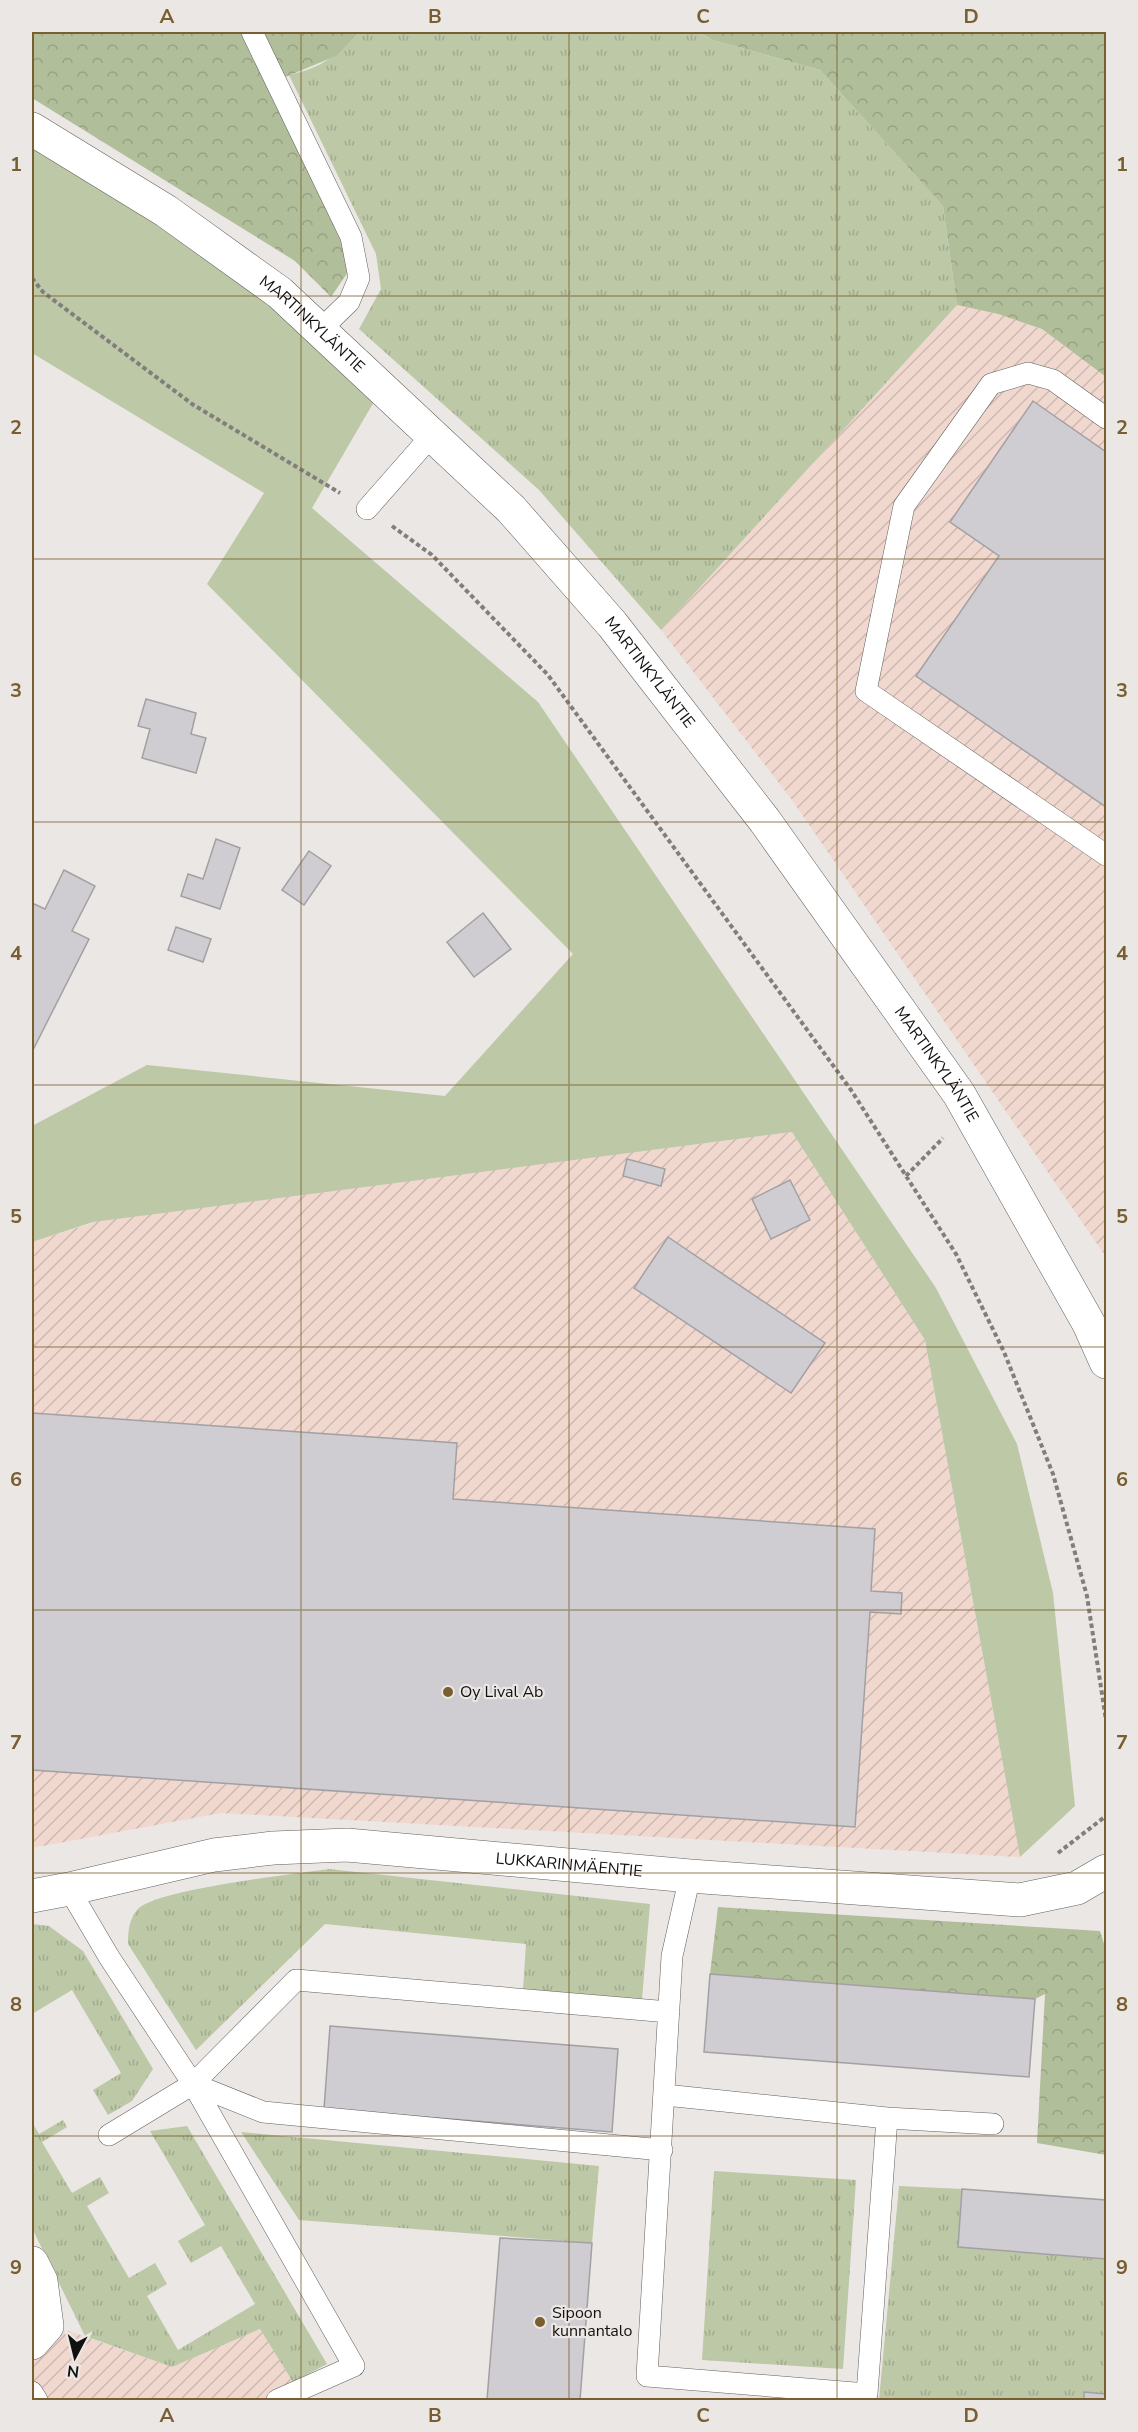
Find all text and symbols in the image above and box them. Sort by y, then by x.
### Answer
text: A [160,3,175,30]
text: B [428,3,442,30]
text: C [696,3,710,30]
text: D [963,3,979,30]
text: 1 [10,151,22,178]
text: 1 [1116,151,1128,178]
street label: MARTINKYLÄNTIE [255,270,370,378]
text: 2 [10,414,22,441]
text: 2 [1116,414,1128,441]
street label: MARTINKYLÄNTIE [599,612,700,733]
text: 3 [10,677,22,704]
text: 3 [1116,677,1128,704]
text: 4 [10,940,22,967]
text: 4 [1116,940,1128,967]
street label: MARTINKYLÄNTIE [889,1002,984,1126]
text: 5 [10,1203,22,1230]
text: 5 [1116,1203,1128,1230]
text: 6 [10,1466,22,1493]
text: 6 [1116,1466,1128,1493]
place label: Oy Lival Ab [460,1681,543,1703]
marker: Oy Lival Ab [441,1685,455,1699]
text: 7 [10,1729,22,1756]
text: 7 [1116,1729,1128,1756]
street label: LUKKARINMÄENTIE [495,1847,643,1883]
text: 8 [10,1991,22,2018]
text: 8 [1116,1991,1128,2018]
text: 9 [10,2254,22,2281]
text: 9 [1116,2254,1128,2281]
place label: Sipoon kunnantalo [552,2302,632,2342]
marker: Sipoon kunnantalo [533,2315,547,2329]
north arrow [45,2327,105,2387]
text: N [66,2359,81,2383]
text: A [160,2402,175,2429]
text: B [428,2402,442,2429]
text: C [696,2402,710,2429]
text: D [963,2402,979,2429]

